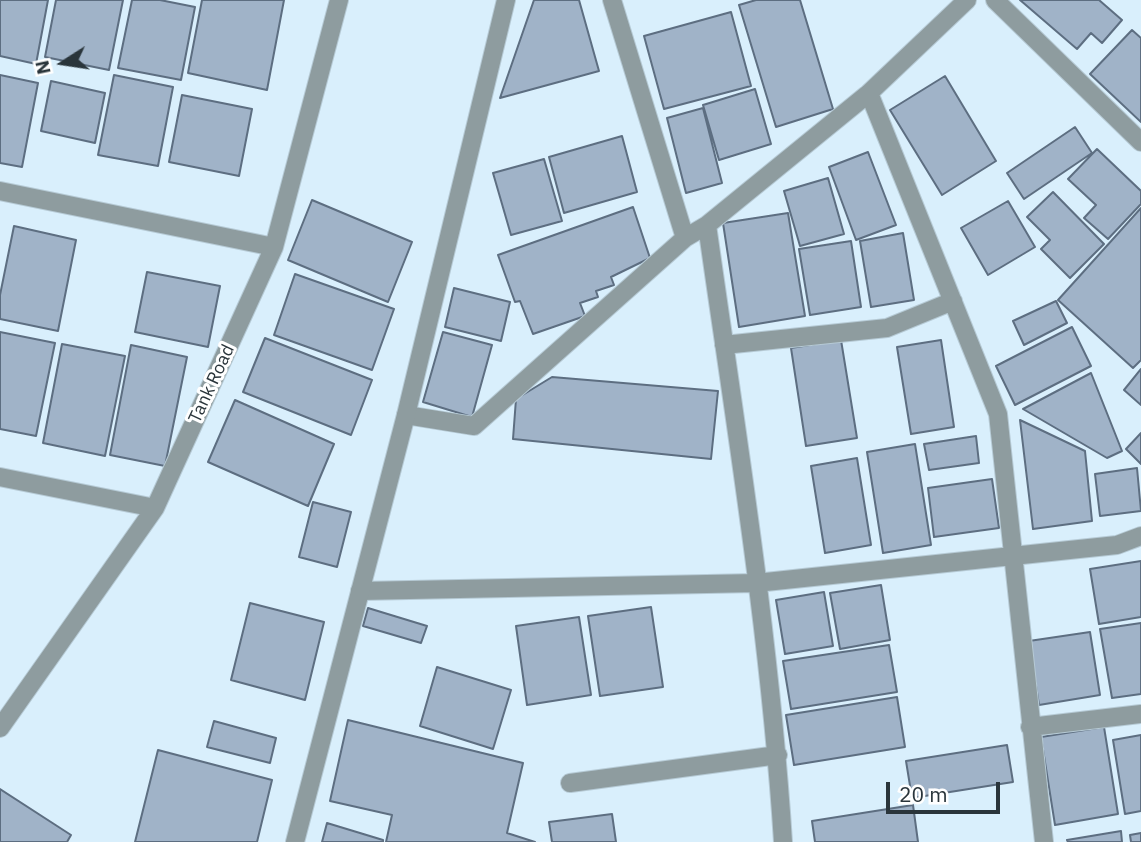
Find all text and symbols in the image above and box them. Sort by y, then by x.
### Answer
north arrow [28,28,98,98]
text: N [29,58,56,77]
street label: Tank Road [184,341,240,427]
scale bar [889,768,1003,812]
text: 20 m [899,780,948,808]

